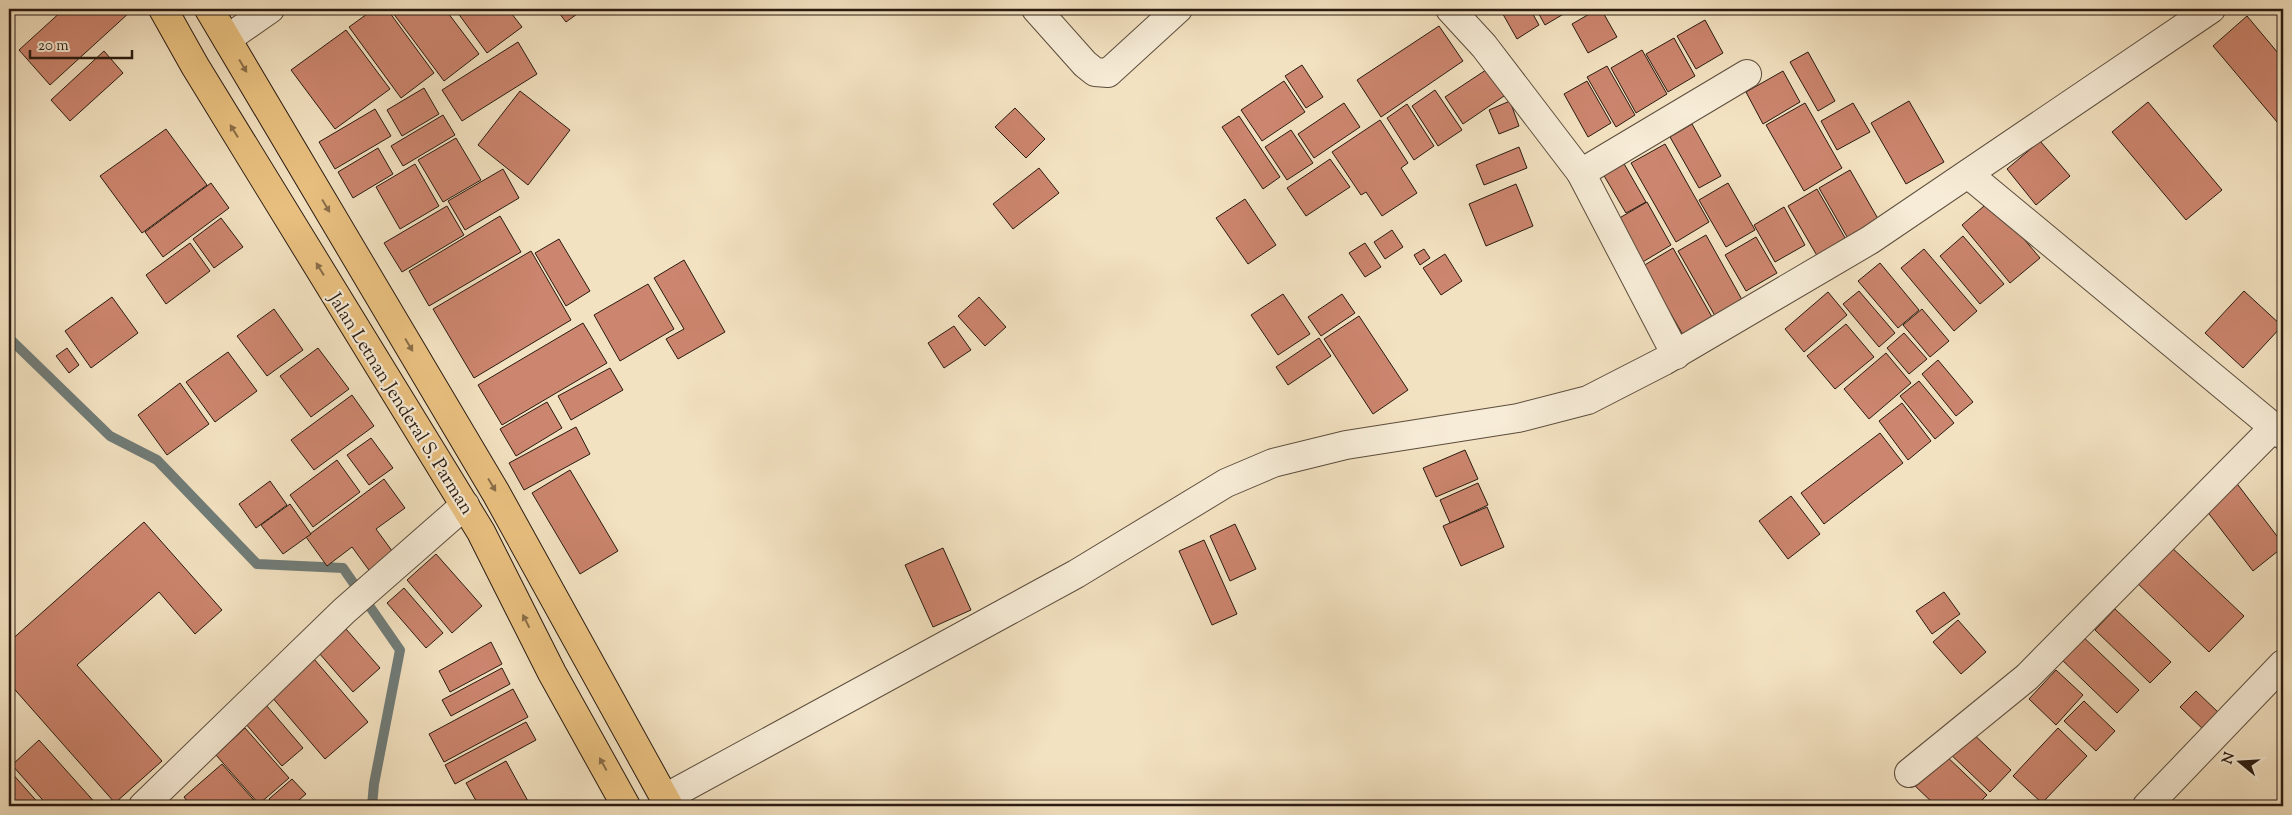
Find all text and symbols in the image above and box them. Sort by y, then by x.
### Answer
scale bar [30,28,132,60]
text: 20 m [38,36,69,57]
one-way arrow [238,59,247,72]
one-way arrow [230,124,239,137]
one-way arrow [321,199,330,212]
one-way arrow [315,263,324,276]
street label: Jalan Letnan Jenderal S. Parman [320,287,479,520]
one-way arrow [404,339,413,352]
one-way arrow [487,479,496,492]
one-way arrow [522,613,530,628]
north arrow [2214,738,2264,788]
text: N [2218,750,2241,767]
one-way arrow [598,757,607,770]

